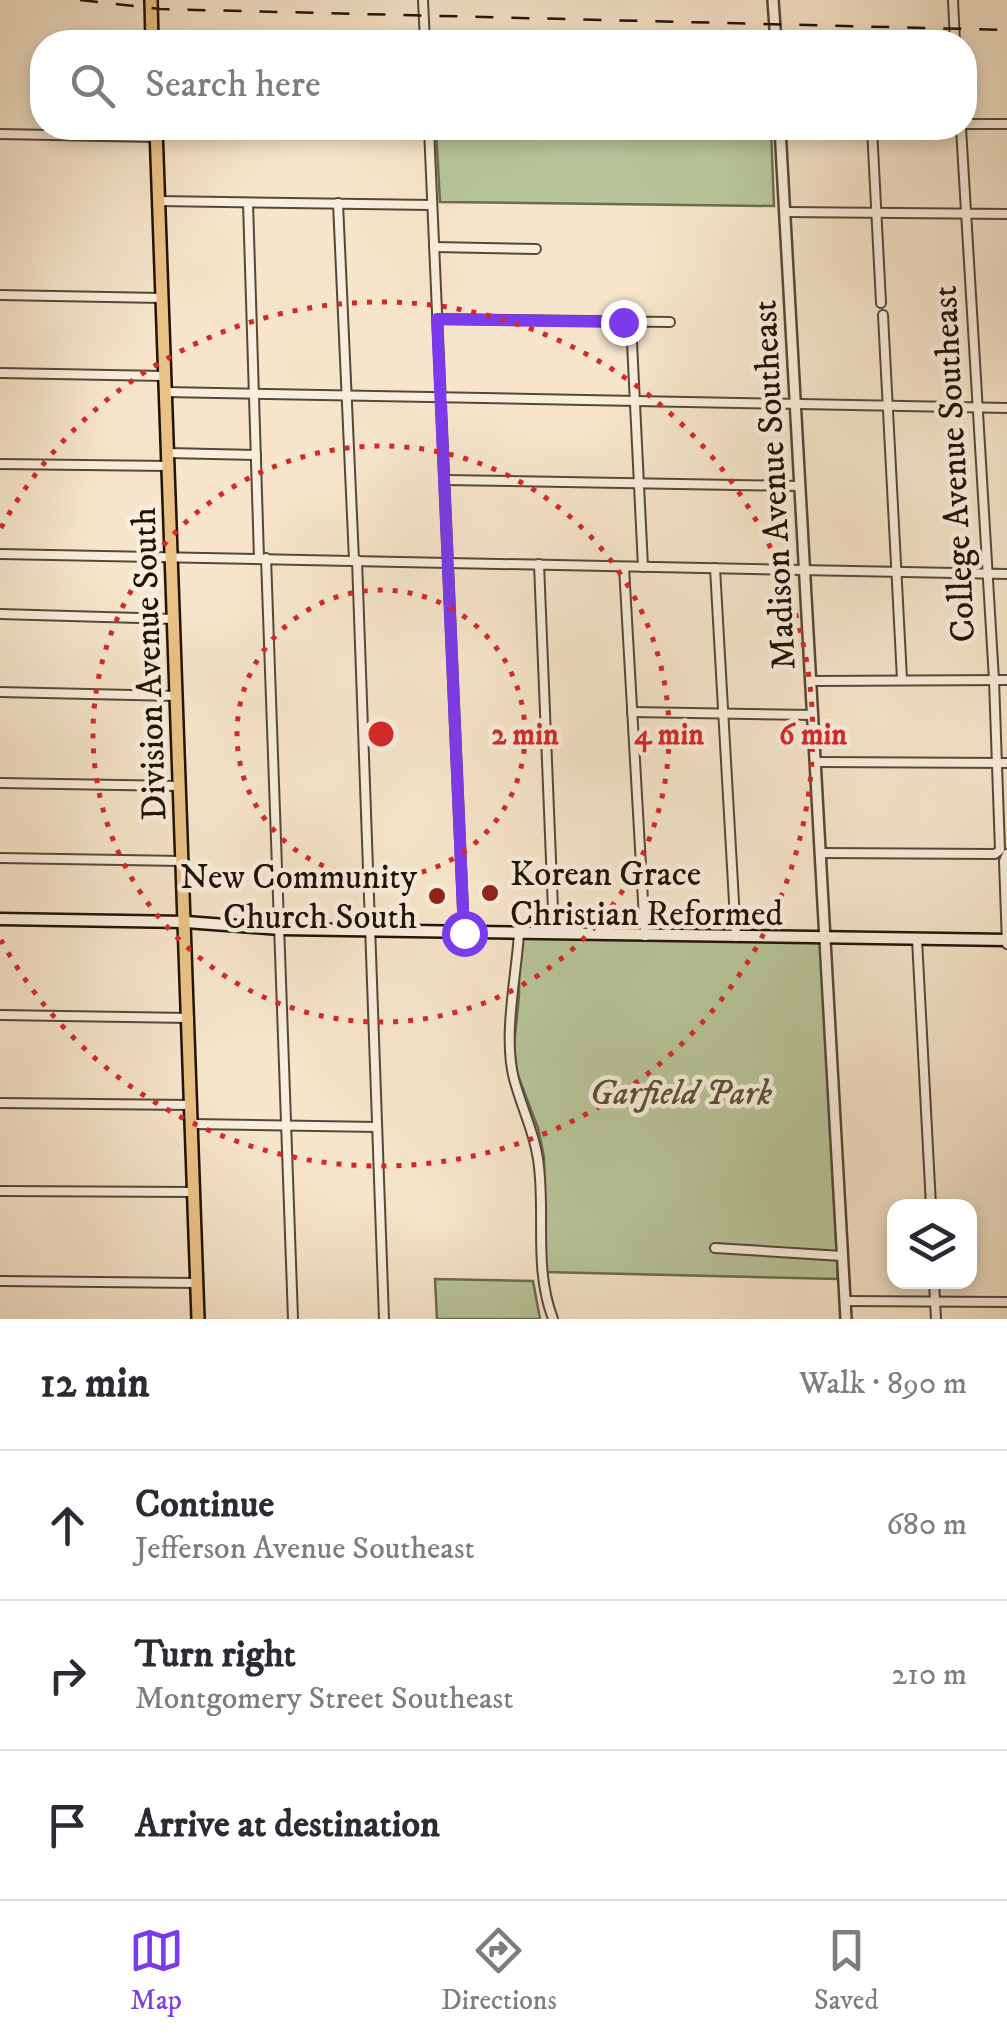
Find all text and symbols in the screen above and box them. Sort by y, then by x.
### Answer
search box [30,30,977,140]
icon: search [65,58,120,113]
text: Search here [145,61,321,109]
street label: College Avenue Southeast [924,284,986,643]
street label: Madison Avenue Southeast [743,299,807,671]
route end [601,300,647,346]
street label: Division Avenue South [123,507,177,821]
centre of rings [363,716,399,752]
text: 2 min [491,717,559,754]
text: 4 min [634,717,704,754]
text: 6 min [779,717,847,754]
place label: Korean Grace Christian Reformed [510,853,783,937]
place label: New Community Church South [180,856,417,940]
marker: Korean Grace Christian Reformed [479,882,501,904]
marker: New Community Church South [426,885,448,907]
route start [442,911,488,957]
park label: Garfield Park [590,1072,773,1116]
map controls [887,1199,977,1289]
button: layers [887,1199,977,1289]
text: 12 min [40,1358,149,1410]
text: Walk · 890 m [799,1364,967,1404]
text: Continue [135,1481,274,1529]
icon: ahead [40,1498,95,1553]
text: 680 m [886,1505,967,1545]
text: Jefferson Avenue Southeast [135,1529,475,1569]
text: Turn right [135,1631,296,1679]
icon: right [40,1648,95,1703]
text: 210 m [892,1655,967,1695]
text: Montgomery Street Southeast [135,1679,513,1719]
icon: arrive [40,1798,95,1853]
text: Arrive at destination [135,1801,440,1849]
tab: Map [129,1923,184,2018]
tab: Directions [441,1923,557,2018]
tab: Saved [814,1923,878,2018]

